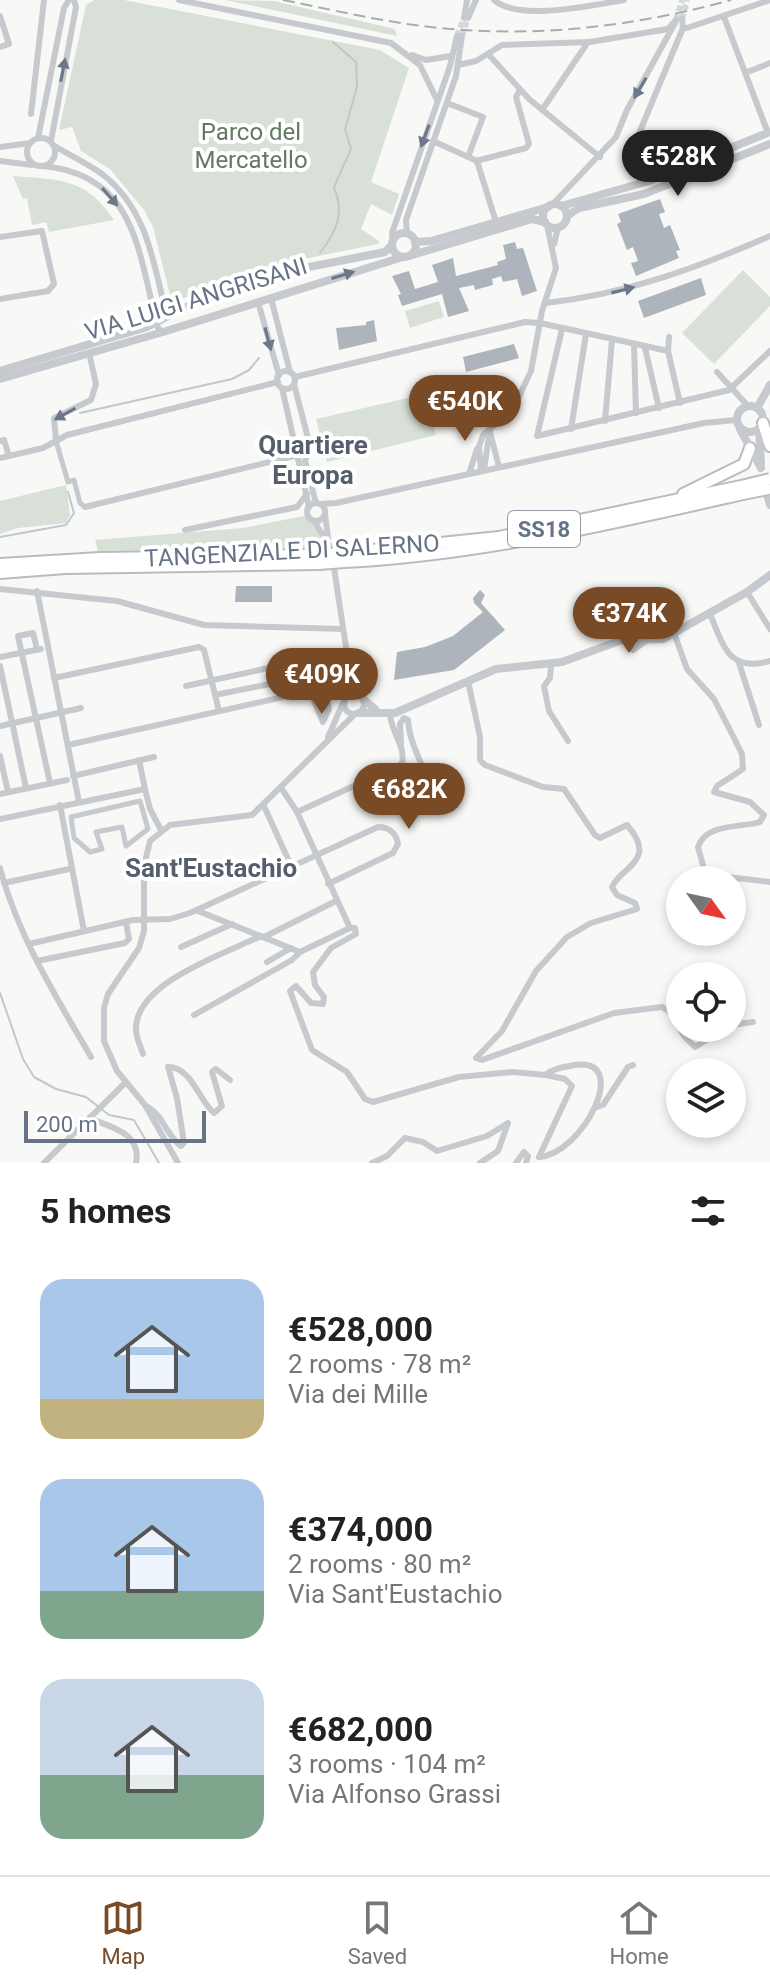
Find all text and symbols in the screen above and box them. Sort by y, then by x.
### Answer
one-way arrow [57,58,70,83]
one-way arrow [633,77,647,99]
park label: Parco del Mercatello [194,118,308,174]
one-way arrow [418,125,431,149]
pin: €528K [622,130,734,198]
text: €528K [640,141,716,171]
one-way arrow [101,187,119,206]
street label: VIA LUIGI ANGRISANI [82,252,310,346]
one-way arrow [331,268,355,281]
one-way arrow [610,283,635,295]
one-way arrow [262,326,274,351]
pin: €540K [409,375,521,443]
text: €540K [427,386,503,416]
one-way arrow [54,406,76,420]
district label: Quartiere Europa [258,430,368,490]
road number: SS18 [508,511,580,547]
street label: TANGENZIALE DI SALERNO [144,529,440,573]
pin: €374K [573,587,685,655]
text: €374K [591,598,667,628]
pin: €409K [266,648,378,716]
text: €409K [284,659,360,689]
pin: €682K [353,763,465,831]
text: €682K [371,774,447,804]
district label: Sant'Eustachio [125,853,297,883]
north arrow [666,866,746,946]
map controls [666,866,746,1138]
button: locate [666,962,746,1042]
button: layers [666,1058,746,1138]
scale bar [24,1107,206,1143]
text: 200 m [36,1112,98,1137]
icon: filters [686,1189,730,1233]
text: 5 homes [40,1191,171,1231]
text: €528,000 [288,1309,433,1349]
icon: home [104,1311,200,1407]
text: 2 rooms · 78 m² [288,1349,471,1379]
text: Via dei Mille [288,1379,428,1409]
text: €374,000 [288,1509,433,1549]
icon: home [104,1511,200,1607]
text: 2 rooms · 80 m² [288,1549,471,1579]
text: Via Sant'Eustachio [288,1579,503,1609]
text: €682,000 [288,1709,433,1749]
icon: home [104,1711,200,1807]
text: 3 rooms · 104 m² [288,1749,486,1779]
text: Via Alfonso Grassi [288,1779,501,1809]
tab: Map [101,1896,145,1969]
tab: Saved [348,1896,407,1969]
tab: Home [610,1896,669,1969]

